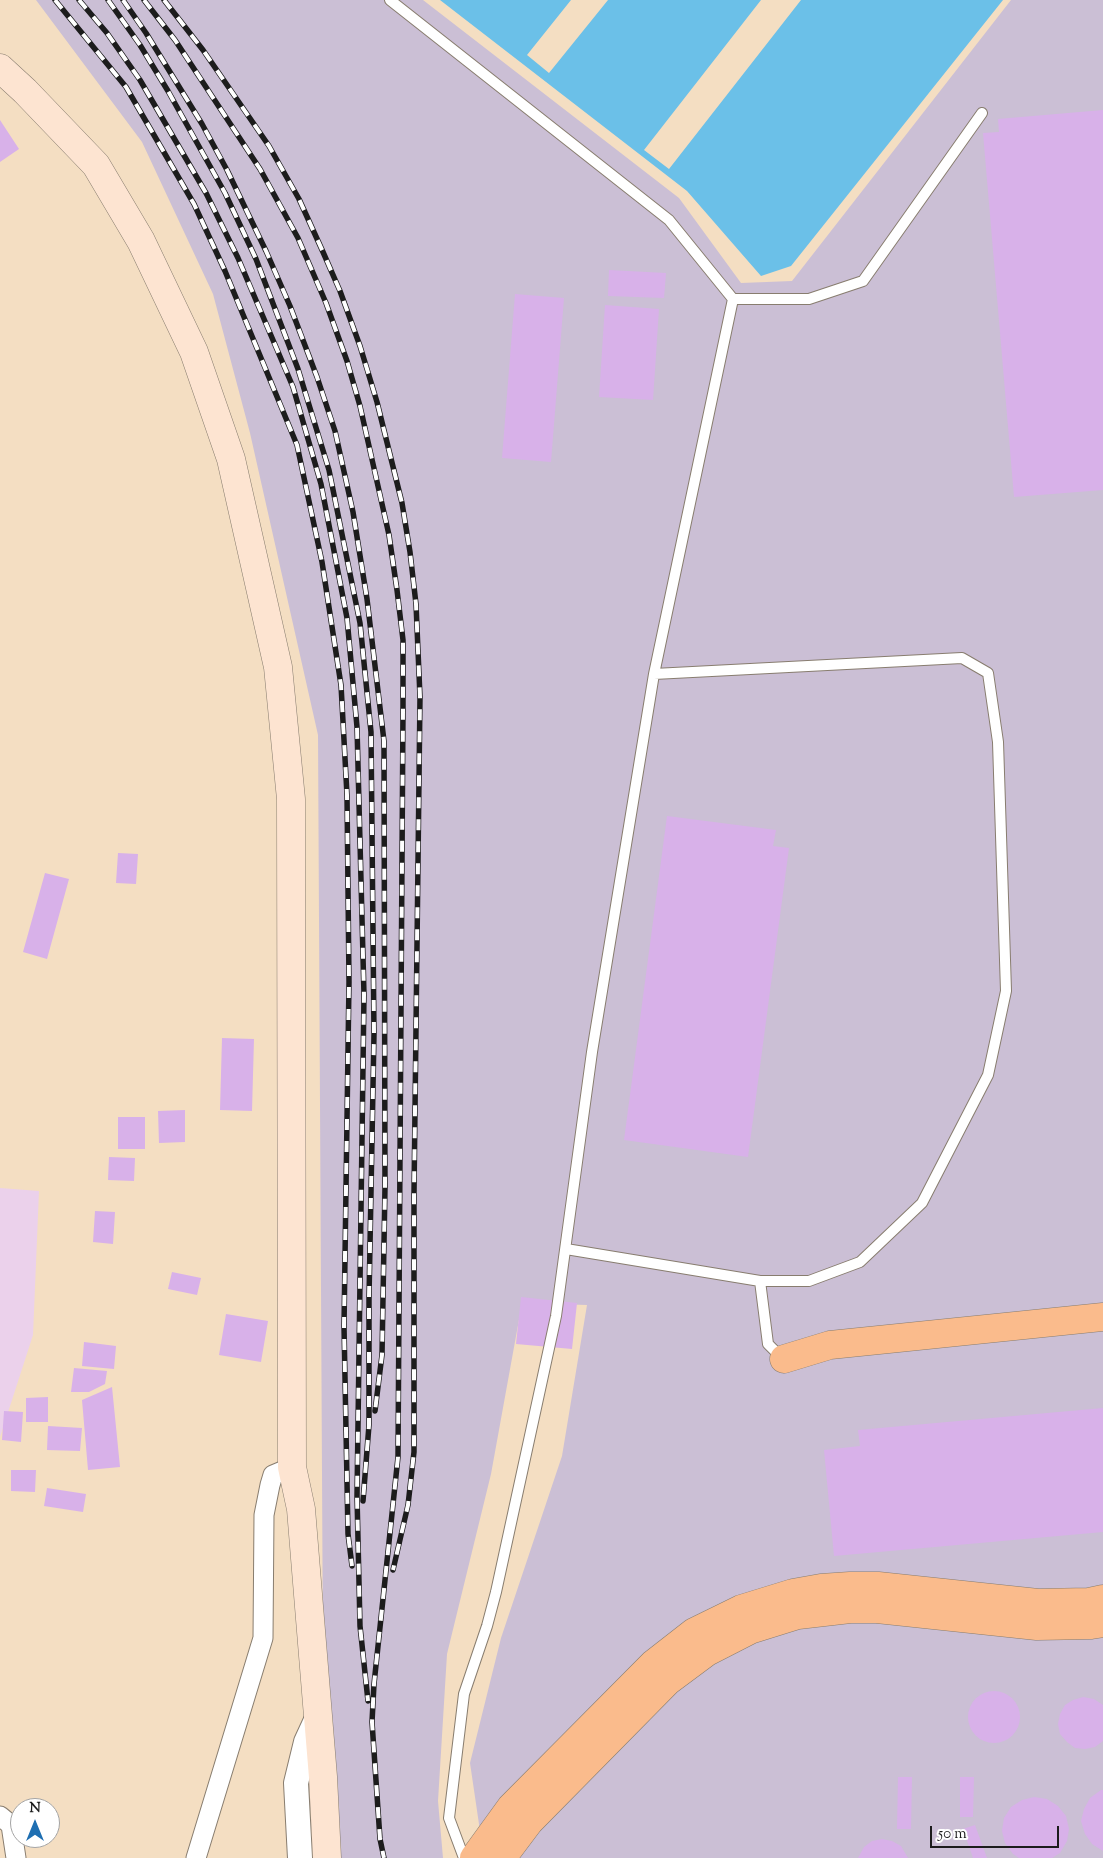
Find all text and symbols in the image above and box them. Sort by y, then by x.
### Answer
north arrow [10,1798,60,1848]
text: N [29,1799,41,1819]
scale bar [933,1816,1062,1848]
text: 50 m [938,1824,967,1845]

